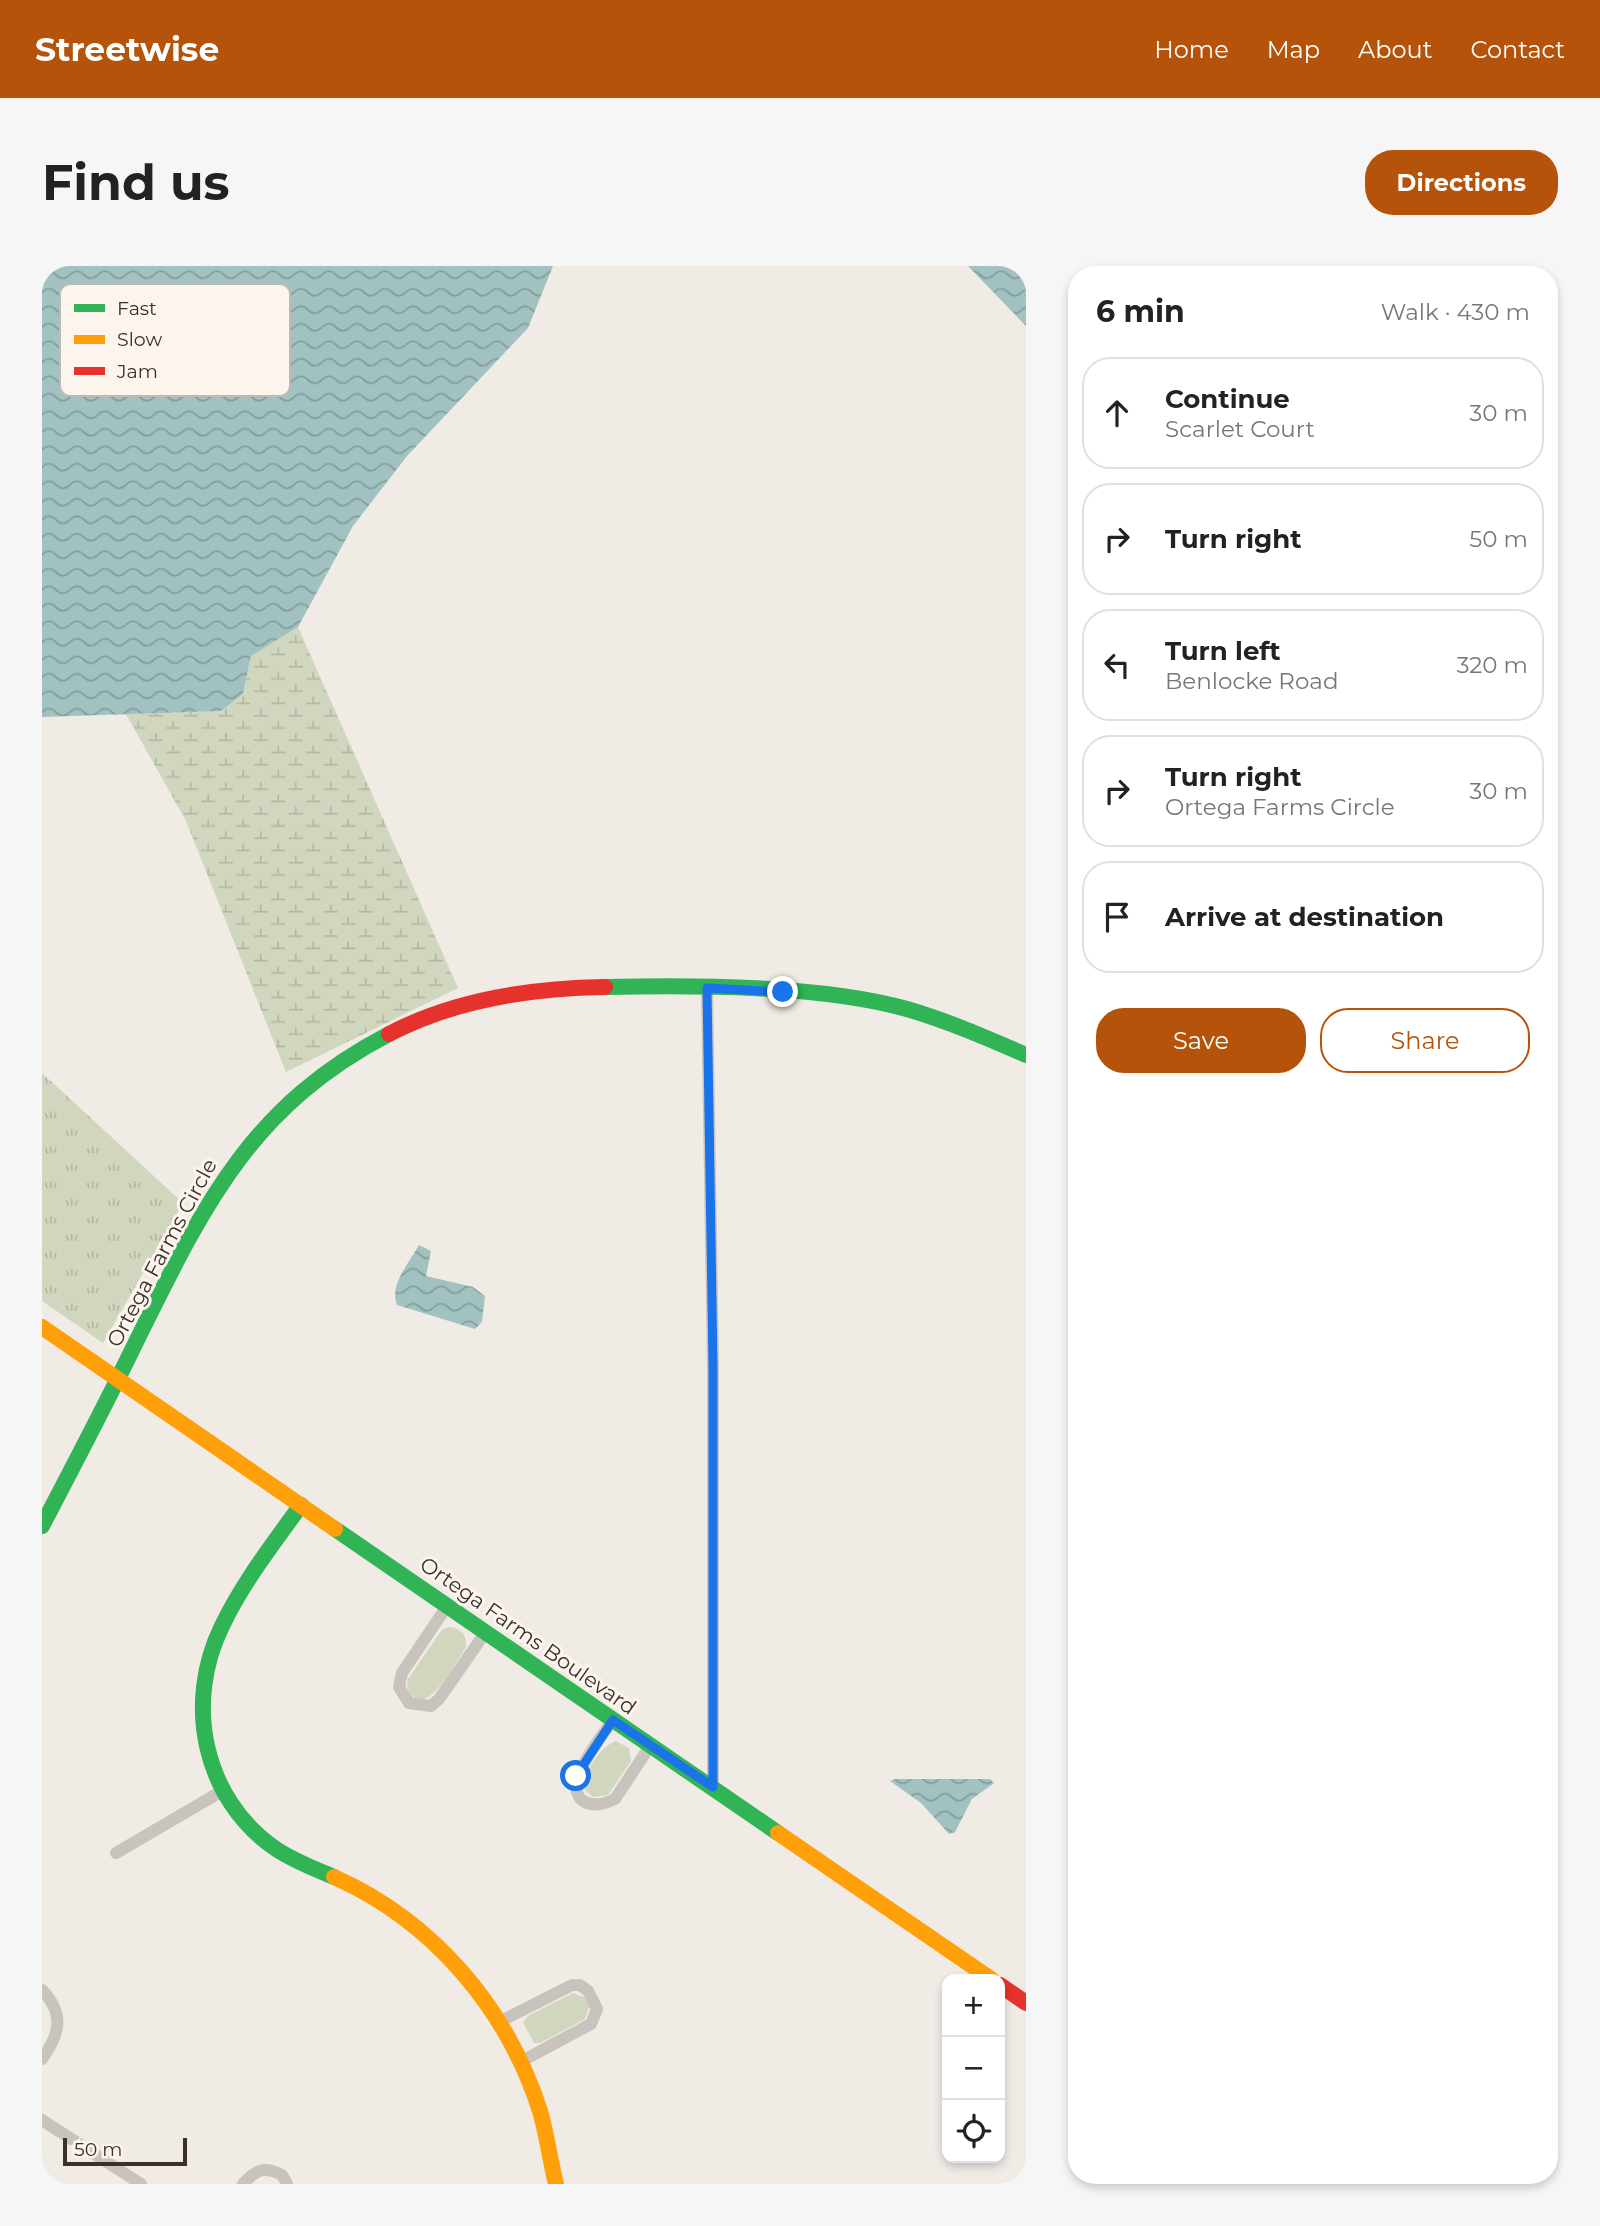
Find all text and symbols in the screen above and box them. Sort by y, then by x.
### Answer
text: Streetwise [35,29,219,69]
text: Home [1154,35,1229,64]
text: Map [1267,35,1320,64]
text: About [1358,35,1432,64]
text: Contact [1470,35,1565,64]
button: Directions [1365,150,1558,215]
text: Find us [42,153,230,212]
legend [60,284,290,396]
text: 6 min [1096,293,1185,330]
text: Fast [117,297,157,320]
text: Walk · 430 m [1381,298,1530,326]
text: Slow [117,328,162,351]
text: Jam [116,360,158,383]
text: Continue [1165,383,1290,415]
icon: ahead [1098,394,1136,432]
text: 30 m [1469,399,1528,427]
text: Scarlet Court [1165,415,1315,443]
icon: right [1098,520,1136,558]
text: Turn right [1165,523,1301,555]
text: 50 m [1469,525,1528,553]
text: Turn left [1165,635,1281,667]
icon: left [1098,646,1136,684]
text: 320 m [1456,651,1528,679]
text: Benlocke Road [1165,667,1338,695]
text: Turn right [1165,761,1301,793]
icon: right [1098,772,1136,810]
text: 30 m [1469,777,1528,805]
text: Ortega Farms Circle [1165,793,1395,821]
icon: arrive [1098,898,1136,936]
text: Arrive at destination [1165,901,1444,933]
route end [767,976,798,1007]
button: Save [1096,1008,1306,1073]
button: Share [1320,1008,1530,1073]
street label: Ortega Farms Circle [101,1154,222,1351]
street label: Ortega Farms Boulevard [415,1551,641,1720]
route start [560,1760,591,1791]
map controls [942,1974,1005,2163]
button: + [942,1974,1005,2037]
button: − [942,2037,1005,2100]
button: locate [942,2100,1005,2163]
scale bar [63,2135,187,2167]
text: 50 m [74,2138,122,2161]

